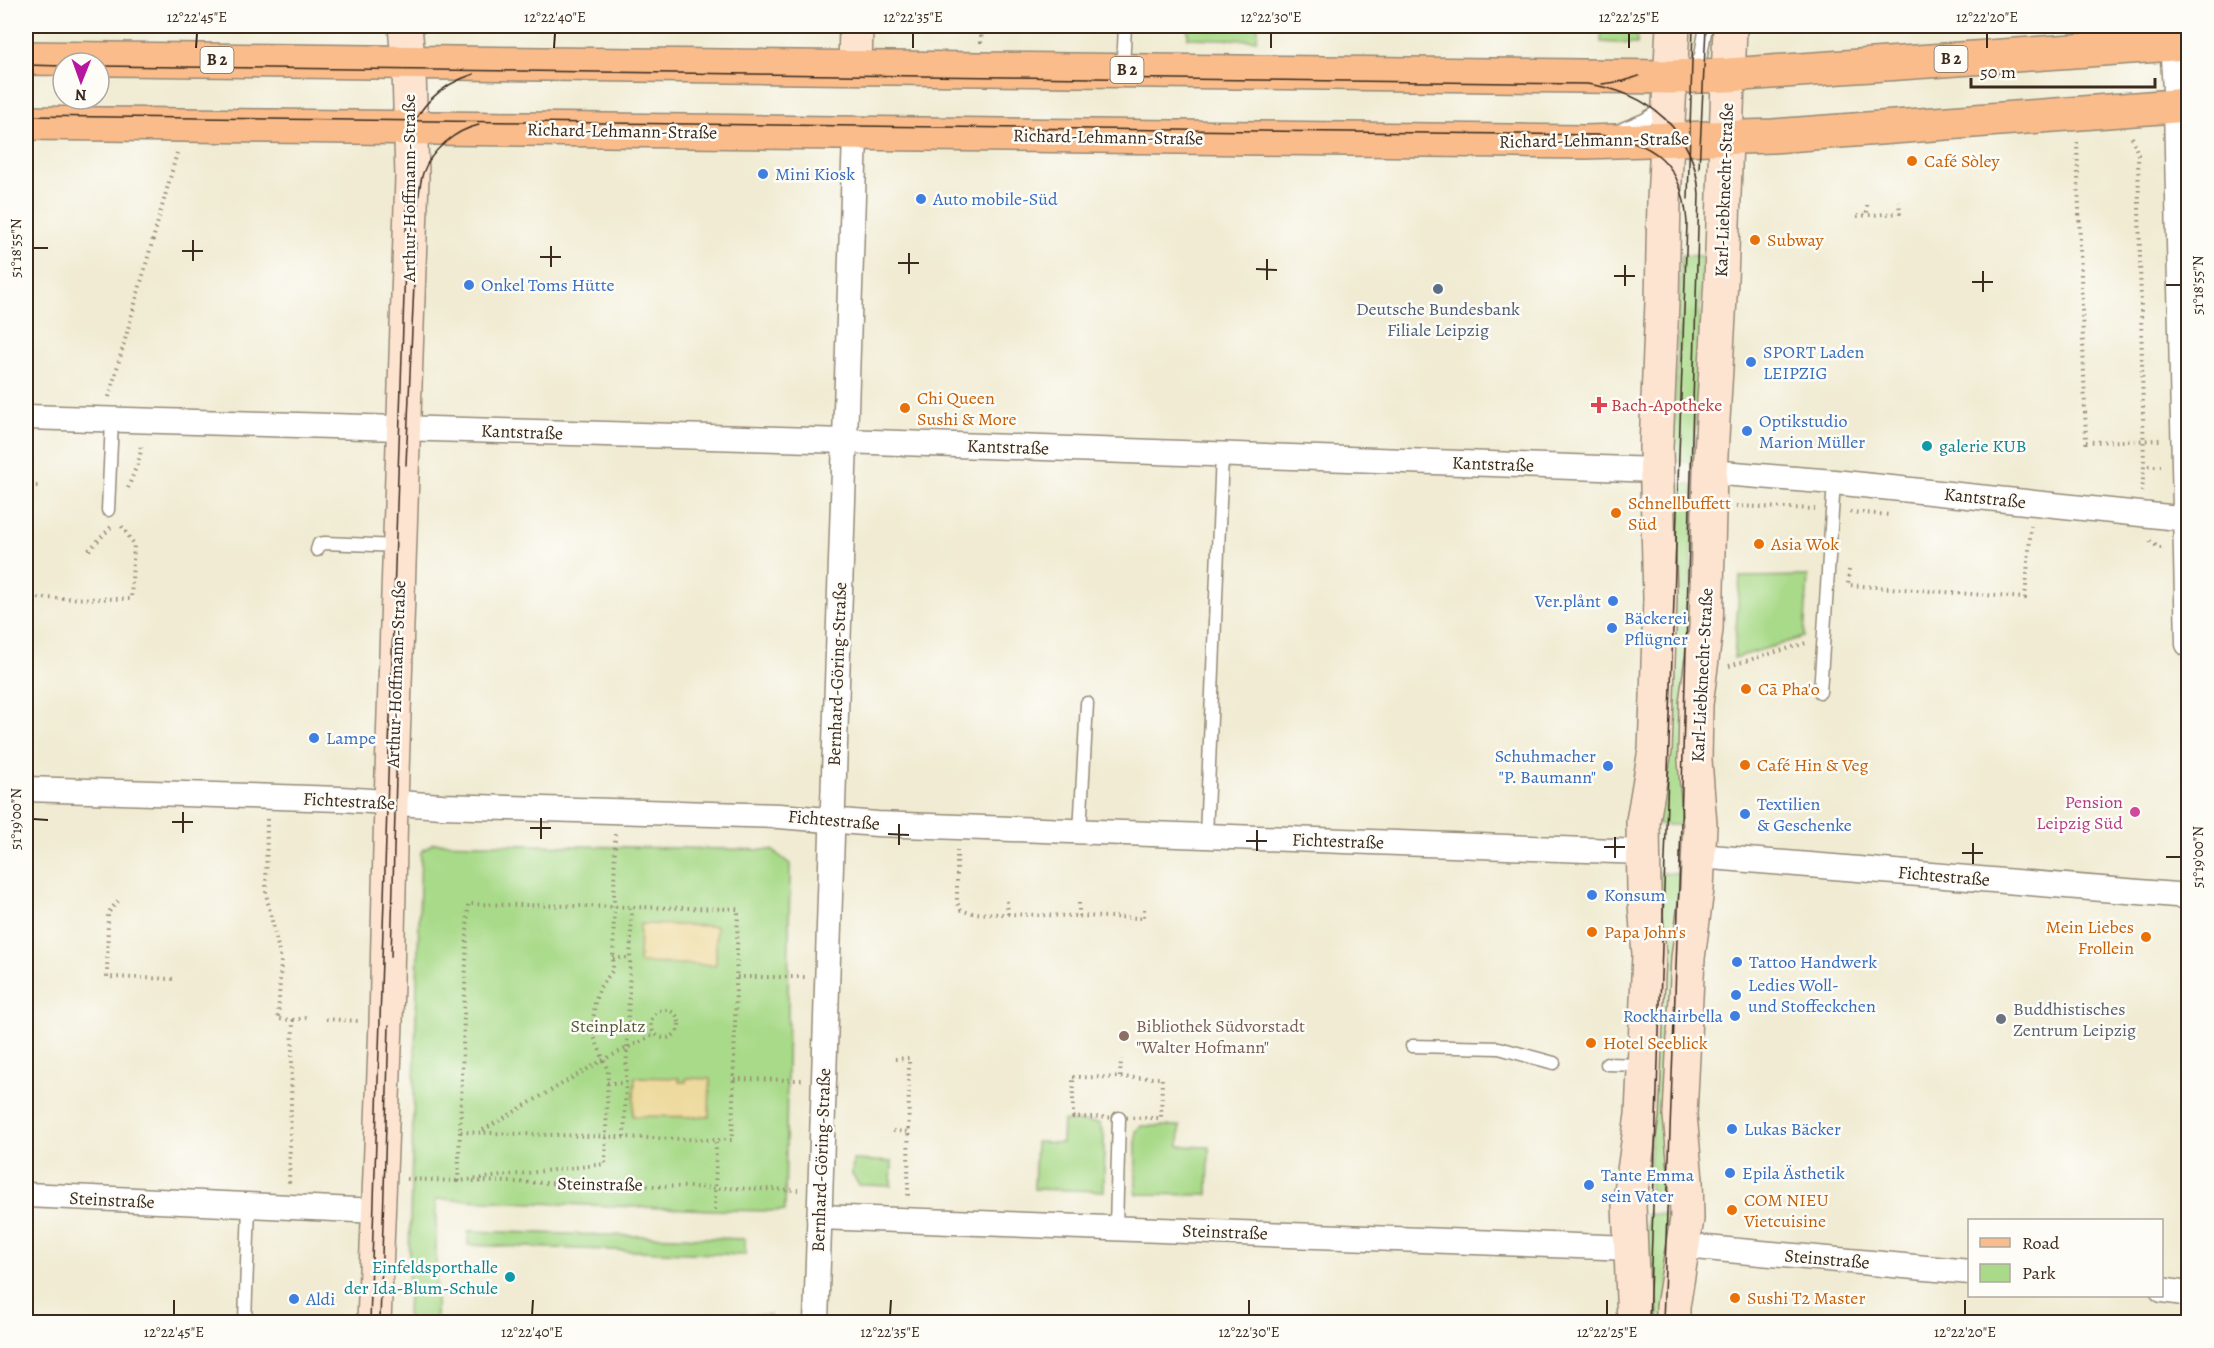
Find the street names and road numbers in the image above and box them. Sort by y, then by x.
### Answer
road number: B 2 [1934,46,1968,72]
road number: B 2 [200,47,234,73]
road number: B 2 [1110,57,1144,83]
street label: Arthur-Hoffmann-Straße [397,94,421,283]
street label: Karl-Liebknecht-Straße [1709,102,1739,278]
street label: Richard-Lehmann-Straße [527,117,717,145]
street label: Richard-Lehmann-Straße [1013,123,1203,151]
street label: Richard-Lehmann-Straße [1499,126,1689,154]
street label: Kantstraße [480,419,564,445]
street label: Kantstraße [966,434,1050,460]
street label: Kantstraße [1451,451,1535,477]
street label: Kantstraße [1943,482,2027,514]
street label: Arthur-Hoffmann-Straße [381,580,411,769]
street label: Bernhard-Göring-Straße [822,582,852,766]
street label: Karl-Liebknecht-Straße [1685,587,1719,763]
street label: Fichtestraße [302,787,396,815]
street label: Fichtestraße [787,804,881,836]
street label: Fichtestraße [1292,827,1384,855]
street label: Fichtestraße [1897,860,1991,892]
street label: Bernhard-Göring-Straße [806,1068,836,1252]
street label: Steinstraße [557,1171,643,1197]
street label: Steinstraße [69,1186,155,1214]
street label: Steinstraße [1182,1219,1268,1245]
street label: Steinstraße [1783,1243,1871,1275]

